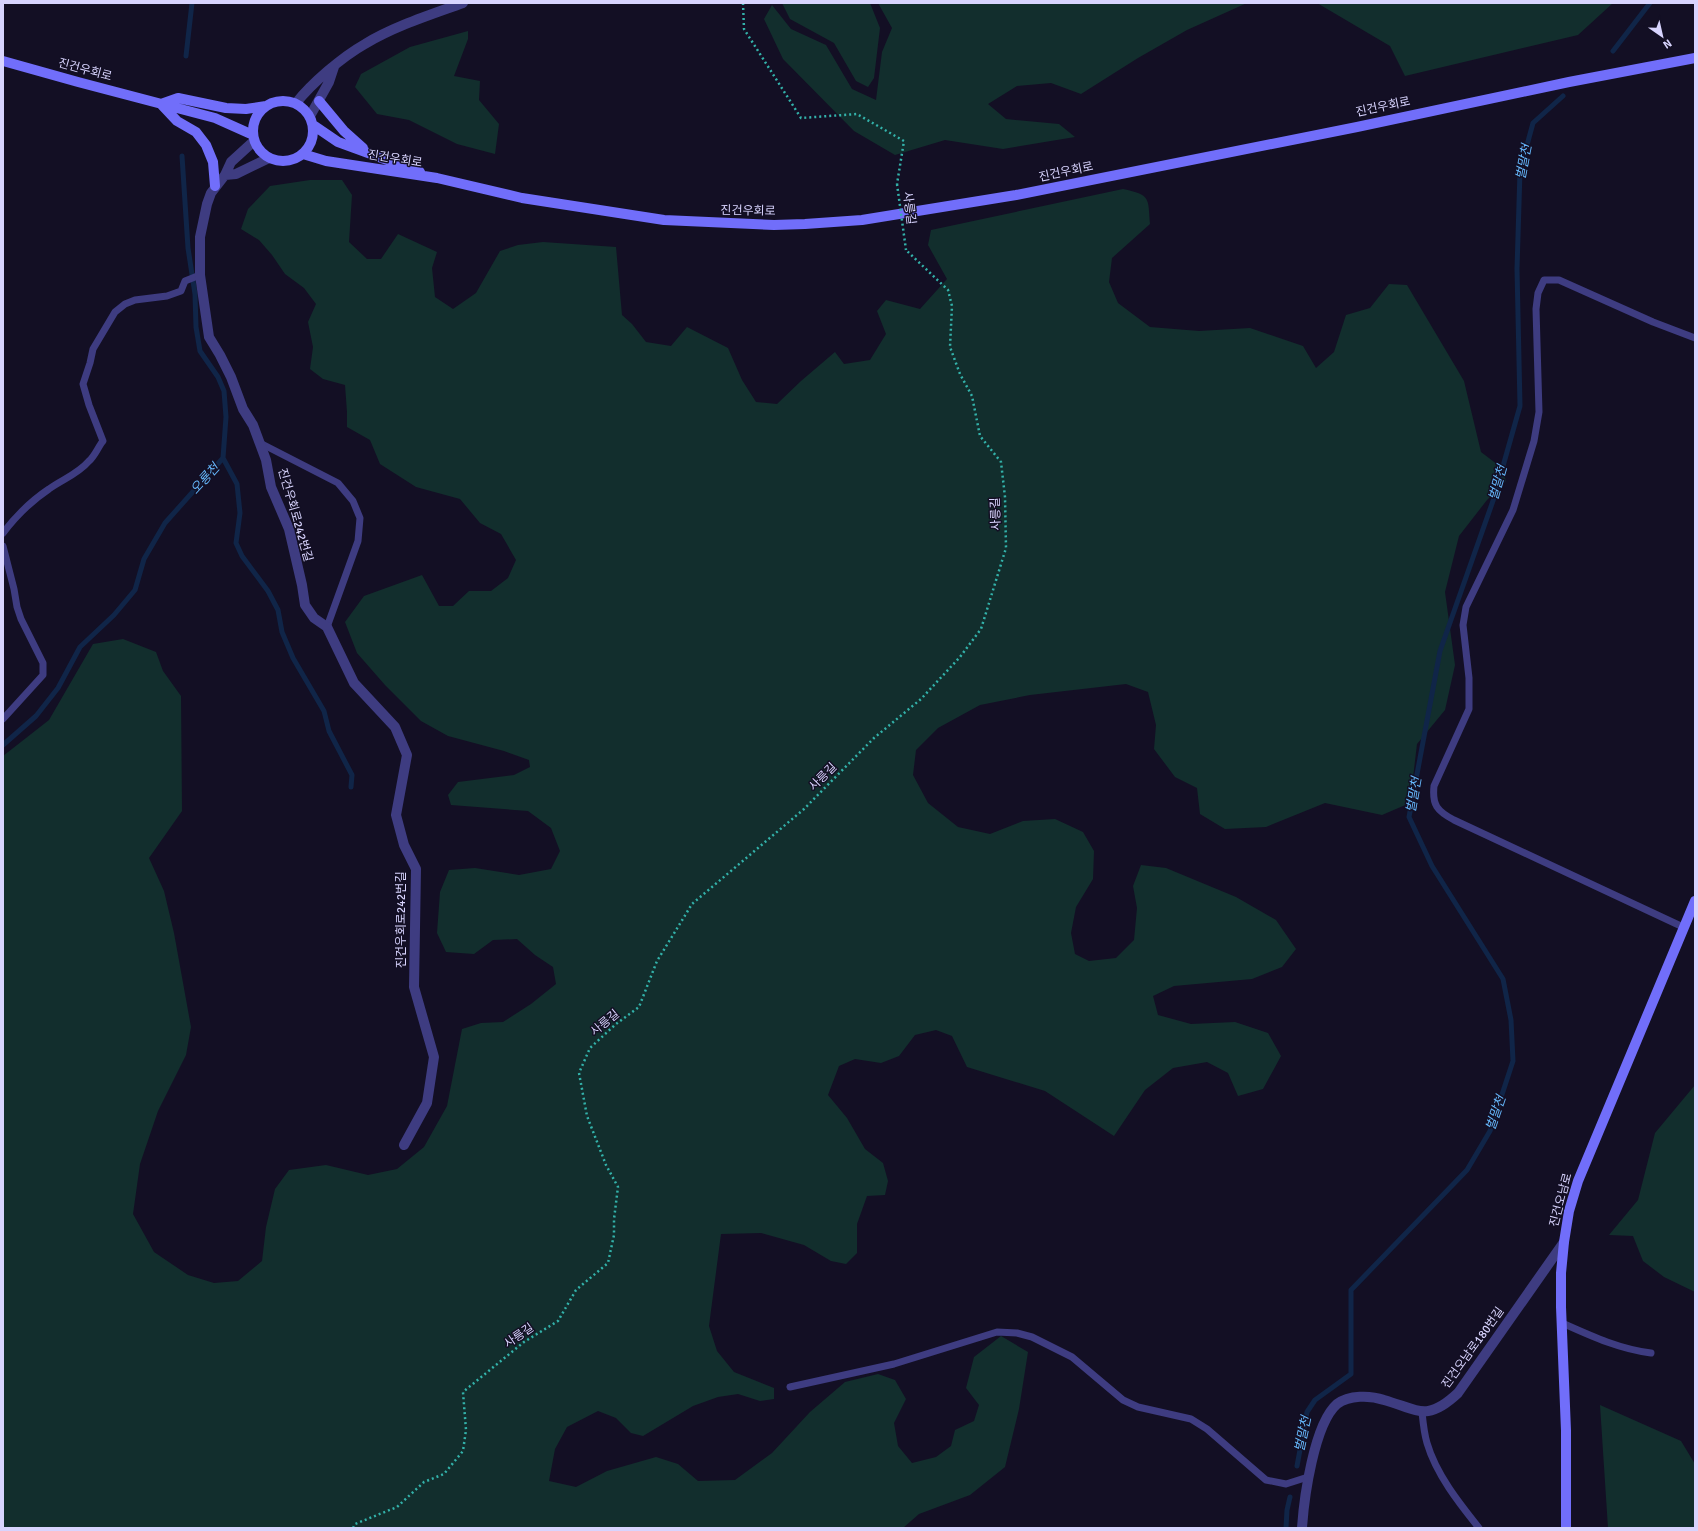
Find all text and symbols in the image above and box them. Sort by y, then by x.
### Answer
north arrow [1642,16,1682,56]
text: N [1661,36,1674,51]
street label: 진건우회로 [56,56,114,84]
street label: 진건우회로 [1354,94,1412,120]
water label: 벌말천 [1513,142,1535,181]
street label: 진건우회로 [367,147,423,171]
street label: 진건우회로 [1037,159,1095,185]
street label: 사릉길 [900,191,918,225]
street label: 진건우회로 [720,203,776,219]
water label: 오룡천 [187,460,224,498]
water label: 벌말천 [1485,463,1511,502]
street label: 진건우회로242번길 [274,466,316,564]
street label: 사릉길 [988,497,1004,531]
street label: 사릉길 [806,760,840,794]
water label: 벌말천 [1403,775,1425,814]
street label: 진건우회로242번길 [394,872,409,968]
street label: 사릉길 [587,1007,623,1039]
water label: 벌말천 [1483,1092,1510,1133]
street label: 진건오남로 [1547,1171,1575,1229]
street label: 진건오남로180번길 [1439,1304,1507,1392]
street label: 사릉길 [501,1320,537,1352]
water label: 벌말천 [1291,1414,1315,1453]

